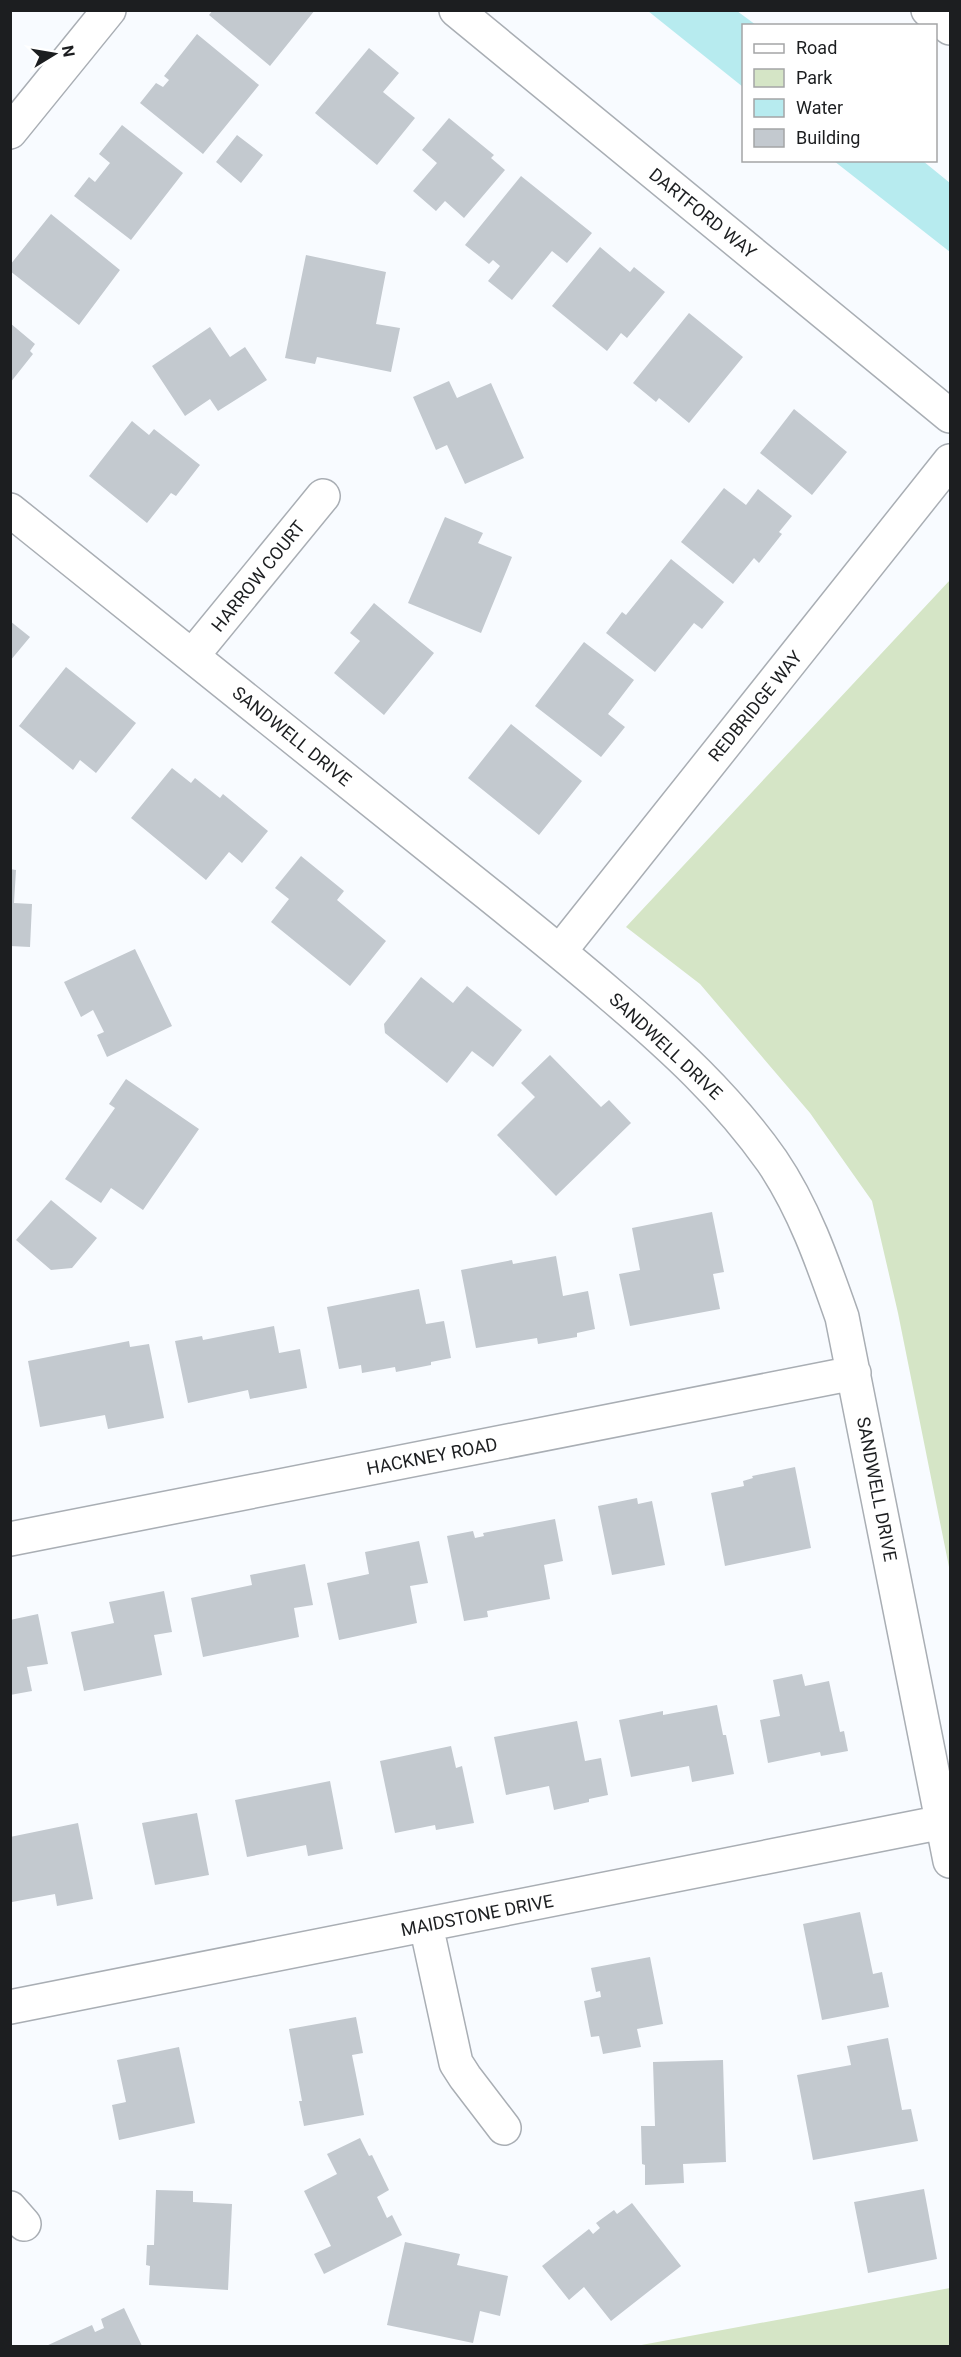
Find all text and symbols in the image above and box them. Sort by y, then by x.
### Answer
north arrow [24,24,84,84]
legend [742,24,937,162]
text: Road [796,37,837,58]
text: N [58,44,79,59]
text: Park [796,67,833,88]
text: Water [796,97,843,118]
text: Building [796,127,860,148]
street label: DARTFORD WAY [645,163,761,263]
street label: HARROW COURT [207,516,309,636]
street label: REDBRIDGE WAY [704,646,806,766]
street label: SANDWELL DRIVE [228,682,356,790]
street label: SANDWELL DRIVE [605,988,727,1104]
street label: SANDWELL DRIVE [853,1415,901,1563]
street label: HACKNEY ROAD [365,1433,499,1479]
street label: MAIDSTONE DRIVE [399,1890,555,1940]

